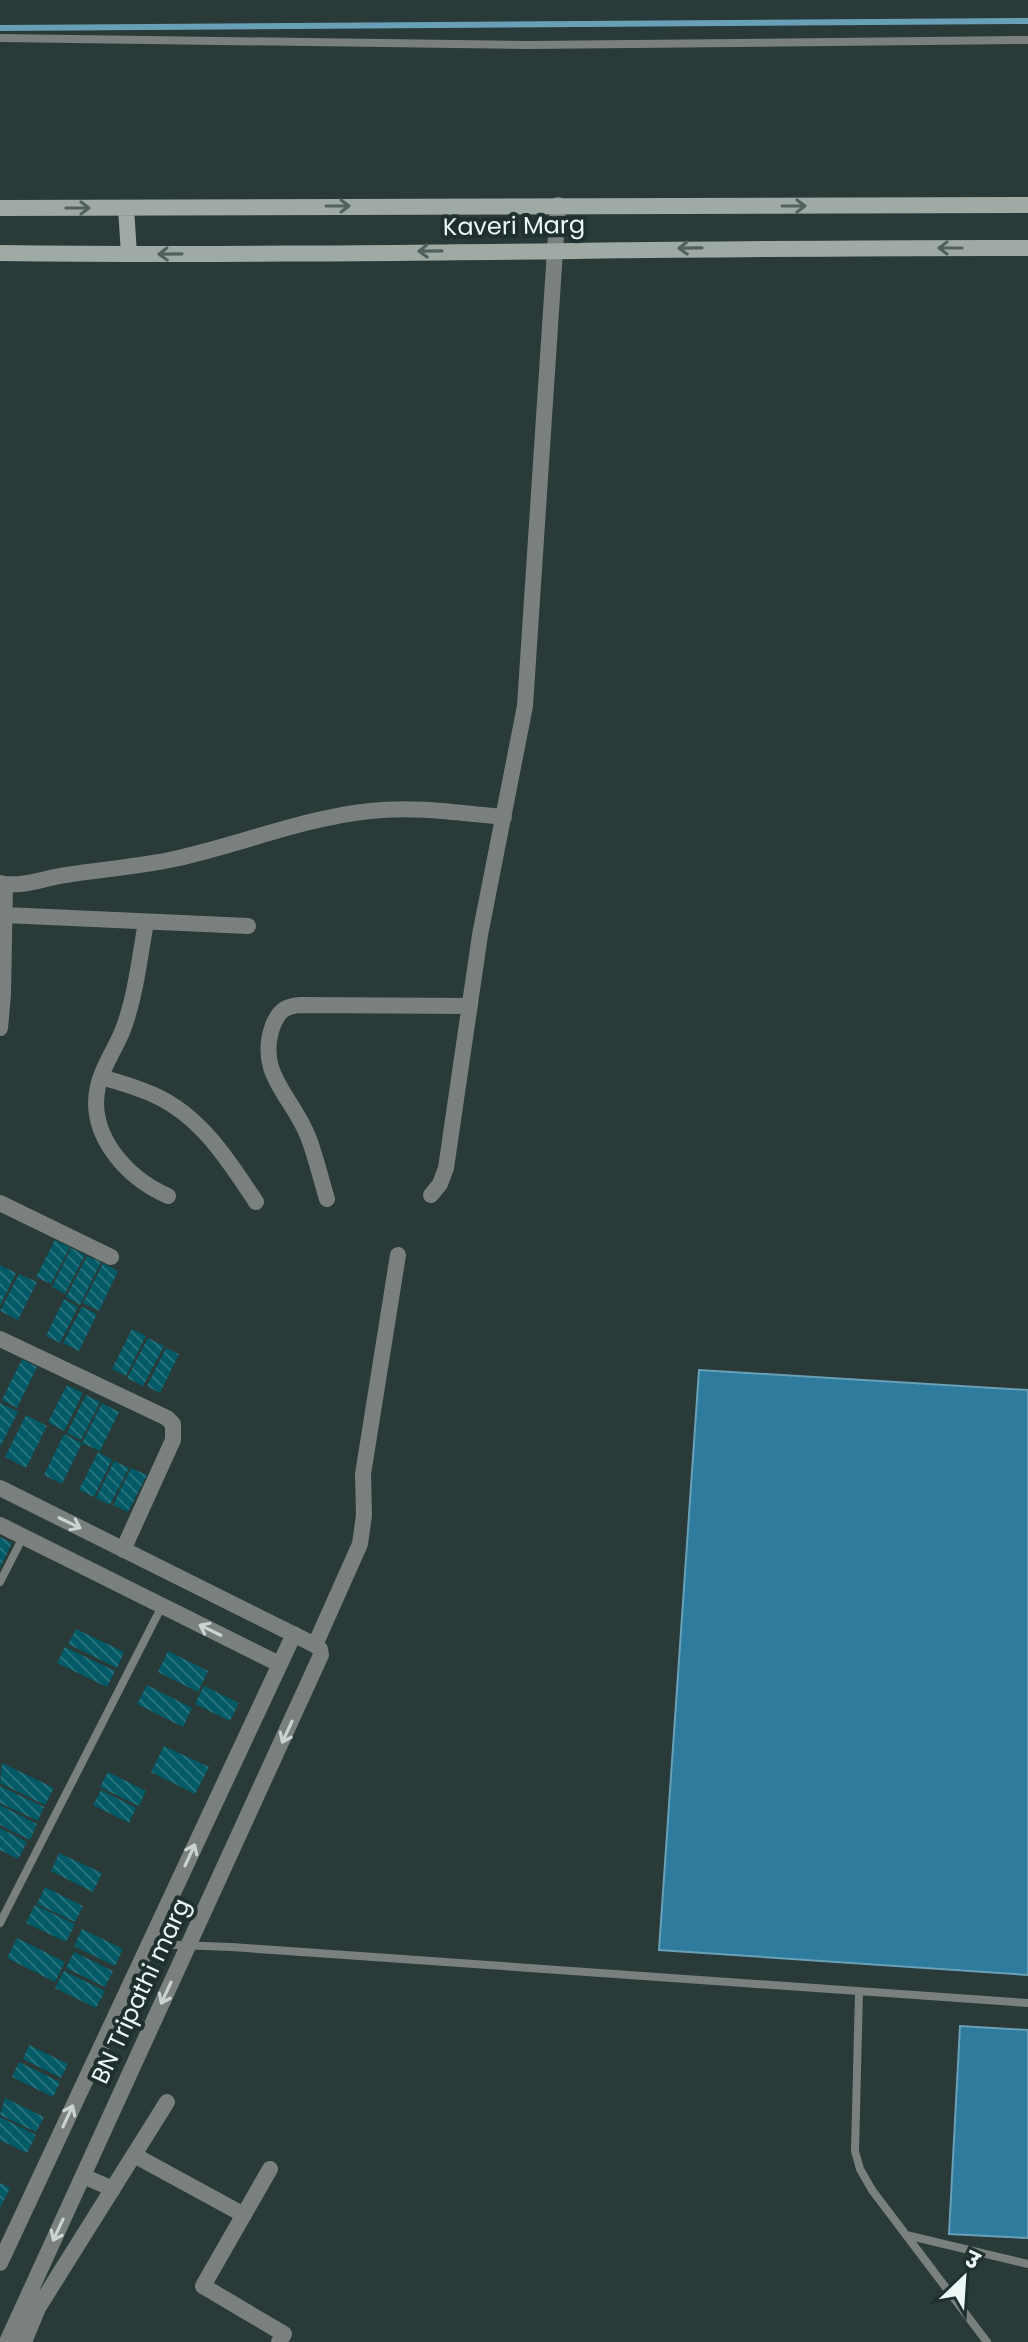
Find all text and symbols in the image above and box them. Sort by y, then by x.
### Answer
one-way arrow [780,198,807,214]
one-way arrow [324,199,351,214]
one-way arrow [64,200,91,216]
street label: Kaveri Marg [443,208,585,243]
one-way arrow [677,240,704,256]
one-way arrow [937,240,964,256]
one-way arrow [417,243,444,259]
one-way arrow [157,246,184,262]
one-way arrow [57,1516,81,1531]
one-way arrow [198,1621,222,1637]
one-way arrow [279,1719,294,1743]
one-way arrow [183,1843,198,1867]
street label: BN Tripathi marg [83,1893,198,2089]
one-way arrow [158,1981,173,2005]
one-way arrow [62,2104,77,2129]
one-way arrow [50,2217,65,2241]
north arrow [924,2238,1004,2318]
text: उ [959,2243,985,2277]

